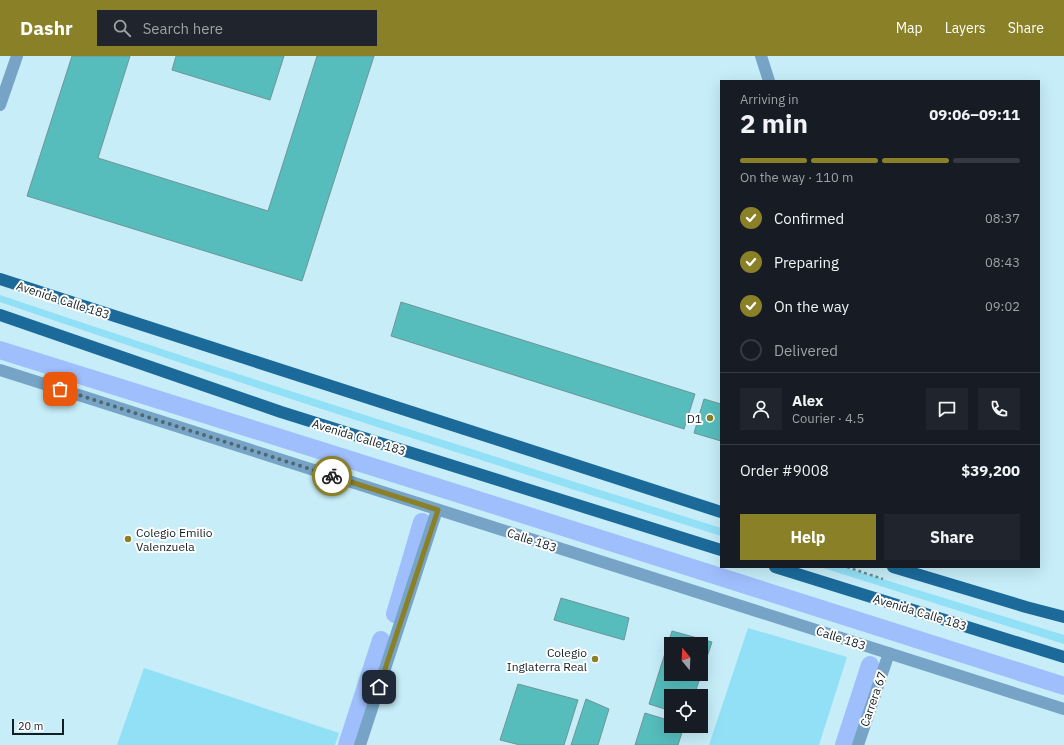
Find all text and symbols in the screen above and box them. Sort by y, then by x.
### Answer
search box [97,10,377,46]
text: Dashr [20,16,73,40]
icon: search [111,17,133,39]
text: Search here [143,19,223,38]
text: Map [896,19,923,37]
text: Layers [945,19,986,37]
text: Share [1008,19,1044,37]
text: Arriving in [740,91,799,108]
text: 09:06–09:11 [929,105,1020,124]
text: 2 min [740,106,808,140]
text: On the way · 110 m [740,169,853,186]
icon: check [740,207,762,229]
text: Confirmed [774,209,844,228]
text: 08:37 [985,210,1020,227]
icon: check [740,251,762,273]
text: Preparing [774,253,839,272]
text: 08:43 [985,254,1020,271]
street label: Avenida Calle 183 [14,278,112,322]
icon: check [740,295,762,317]
text: On the way [774,297,849,316]
text: 09:02 [985,298,1020,315]
text: Delivered [774,341,838,360]
pin [43,372,77,406]
icon: bag [49,378,71,400]
button: person [740,388,782,430]
button: chat [926,388,968,430]
button: phone [978,388,1020,430]
text: Alex [792,391,823,410]
text: Courier · 4.5 [792,410,864,427]
place label: D1 [687,411,702,426]
marker: D1 [705,413,715,423]
street label: Avenida Calle 183 [310,416,408,458]
courier [312,456,352,496]
text: Order #9008 [740,461,829,480]
text: $39,200 [961,461,1020,480]
icon: bike [321,465,343,487]
button: Help [740,514,876,560]
button: Share [884,514,1020,560]
place label: Colegio Emilio Valenzuela [136,525,213,554]
street label: Calle 183 [505,525,559,555]
marker: Colegio Emilio Valenzuela [123,534,133,544]
street label: Avenida Calle 183 [871,591,969,633]
street label: Calle 183 [814,623,868,653]
north arrow [664,637,708,681]
map controls [664,637,708,733]
place label: Colegio Inglaterra Real [507,645,587,674]
marker: Colegio Inglaterra Real [590,654,600,664]
pin [362,670,396,704]
street label: Carrera 67 [857,670,889,728]
icon: home [368,676,390,698]
button: locate [664,689,708,733]
scale bar [12,717,64,736]
text: 20 m [18,719,43,733]

